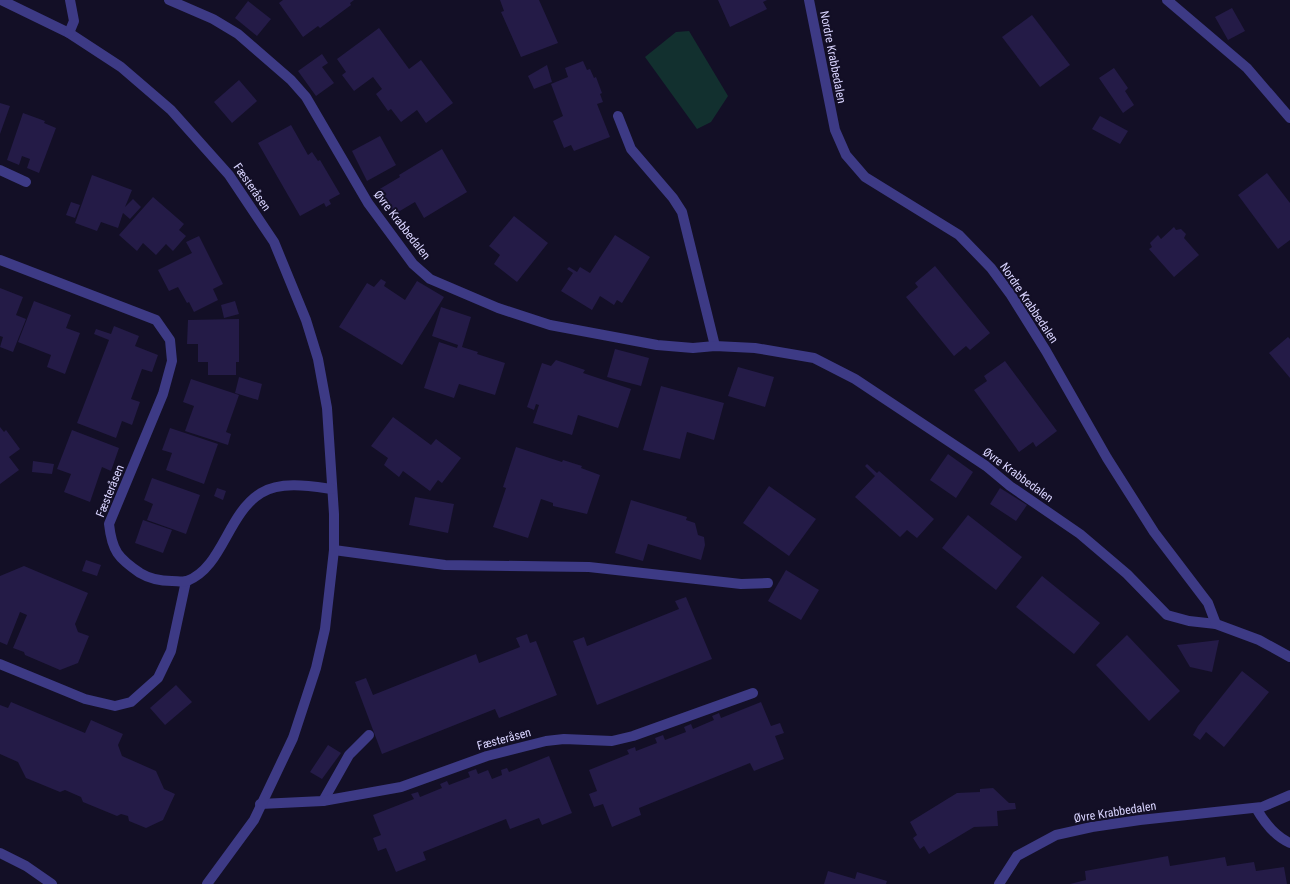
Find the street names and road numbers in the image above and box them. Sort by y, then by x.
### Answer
street label: Nordre Krabbedalen [817,10,849,105]
street label: Fæsteråsen [230,160,274,214]
street label: Øvre Krabbedalen [371,188,433,262]
street label: Nordre Krabbedalen [997,260,1061,346]
street label: Øvre Krabbedalen [980,445,1056,505]
street label: Fæsteråsen [93,463,127,519]
street label: Fæsteråsen [476,725,533,753]
street label: Øvre Krabbedalen [1073,799,1157,825]

